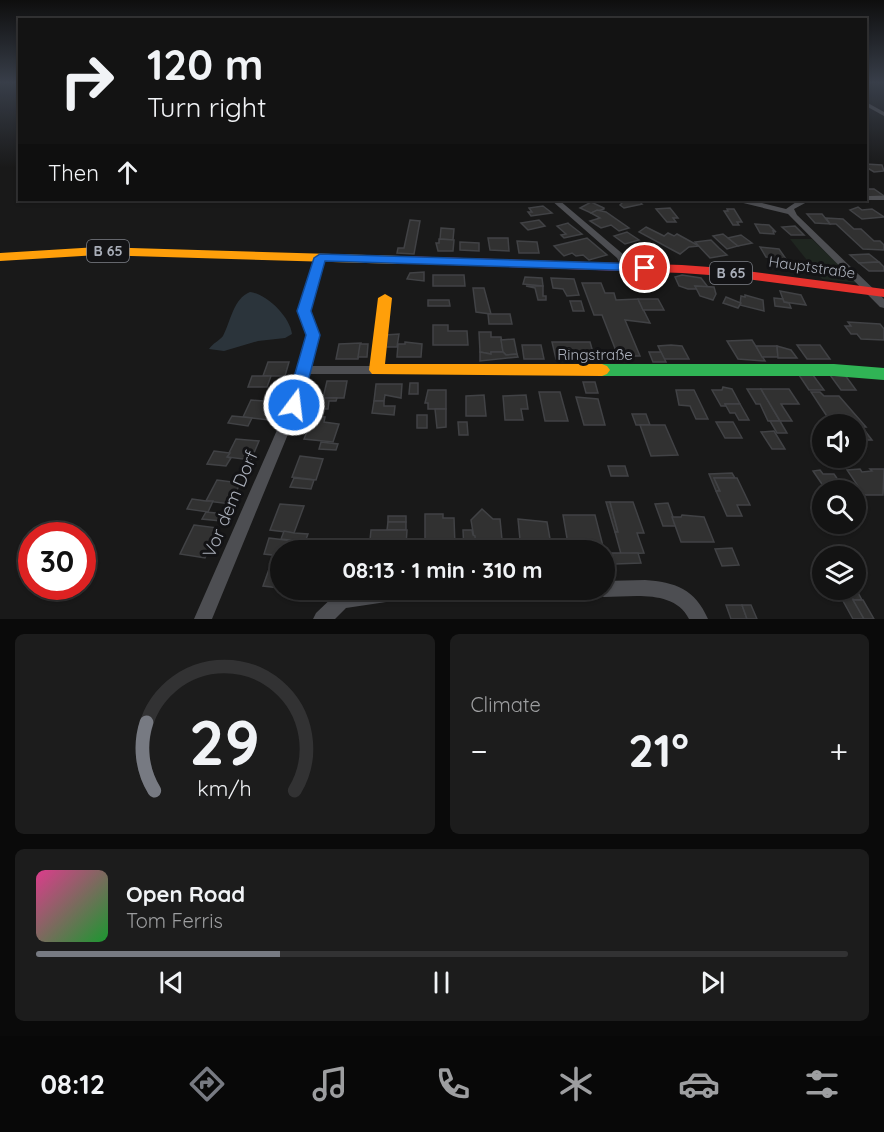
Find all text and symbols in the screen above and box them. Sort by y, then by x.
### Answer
text: 120 m [147,38,264,91]
icon: right [48,42,126,120]
text: Turn right [147,90,266,124]
icon: ahead [111,156,144,189]
text: Then [48,159,99,187]
road number: B 65 [87,240,129,262]
pin [619,242,670,293]
icon: arrive [628,251,661,284]
street label: Hauptstraße [768,252,856,282]
road number: B 65 [710,262,752,284]
street label: Ringstraße [557,345,633,364]
position arrow [262,373,326,437]
map controls [812,414,866,600]
button: sound [812,414,866,468]
street label: Vor dem Dorf [197,447,263,561]
button: search [812,480,866,534]
speed limit sign: 30 [18,522,96,600]
button: layers [812,546,866,600]
text: 08:13 · 1 min · 310 m [343,556,542,584]
text: Climate [471,692,541,717]
text: 29 [189,703,260,781]
text: 21° [628,722,689,778]
text: − [471,730,488,771]
text: + [829,730,848,771]
text: km/h [198,775,252,801]
text: Open Road [126,880,245,908]
text: Tom Ferris [126,908,223,933]
icon: previous [155,966,188,999]
icon: pause [425,966,458,999]
icon: next [696,966,729,999]
icon: directions [186,1063,228,1105]
icon: music [309,1063,351,1105]
icon: phone [432,1063,474,1105]
icon: climate [555,1063,597,1105]
icon: car [678,1063,720,1105]
icon: filters [801,1063,843,1105]
text: 08:12 [41,1067,105,1101]

